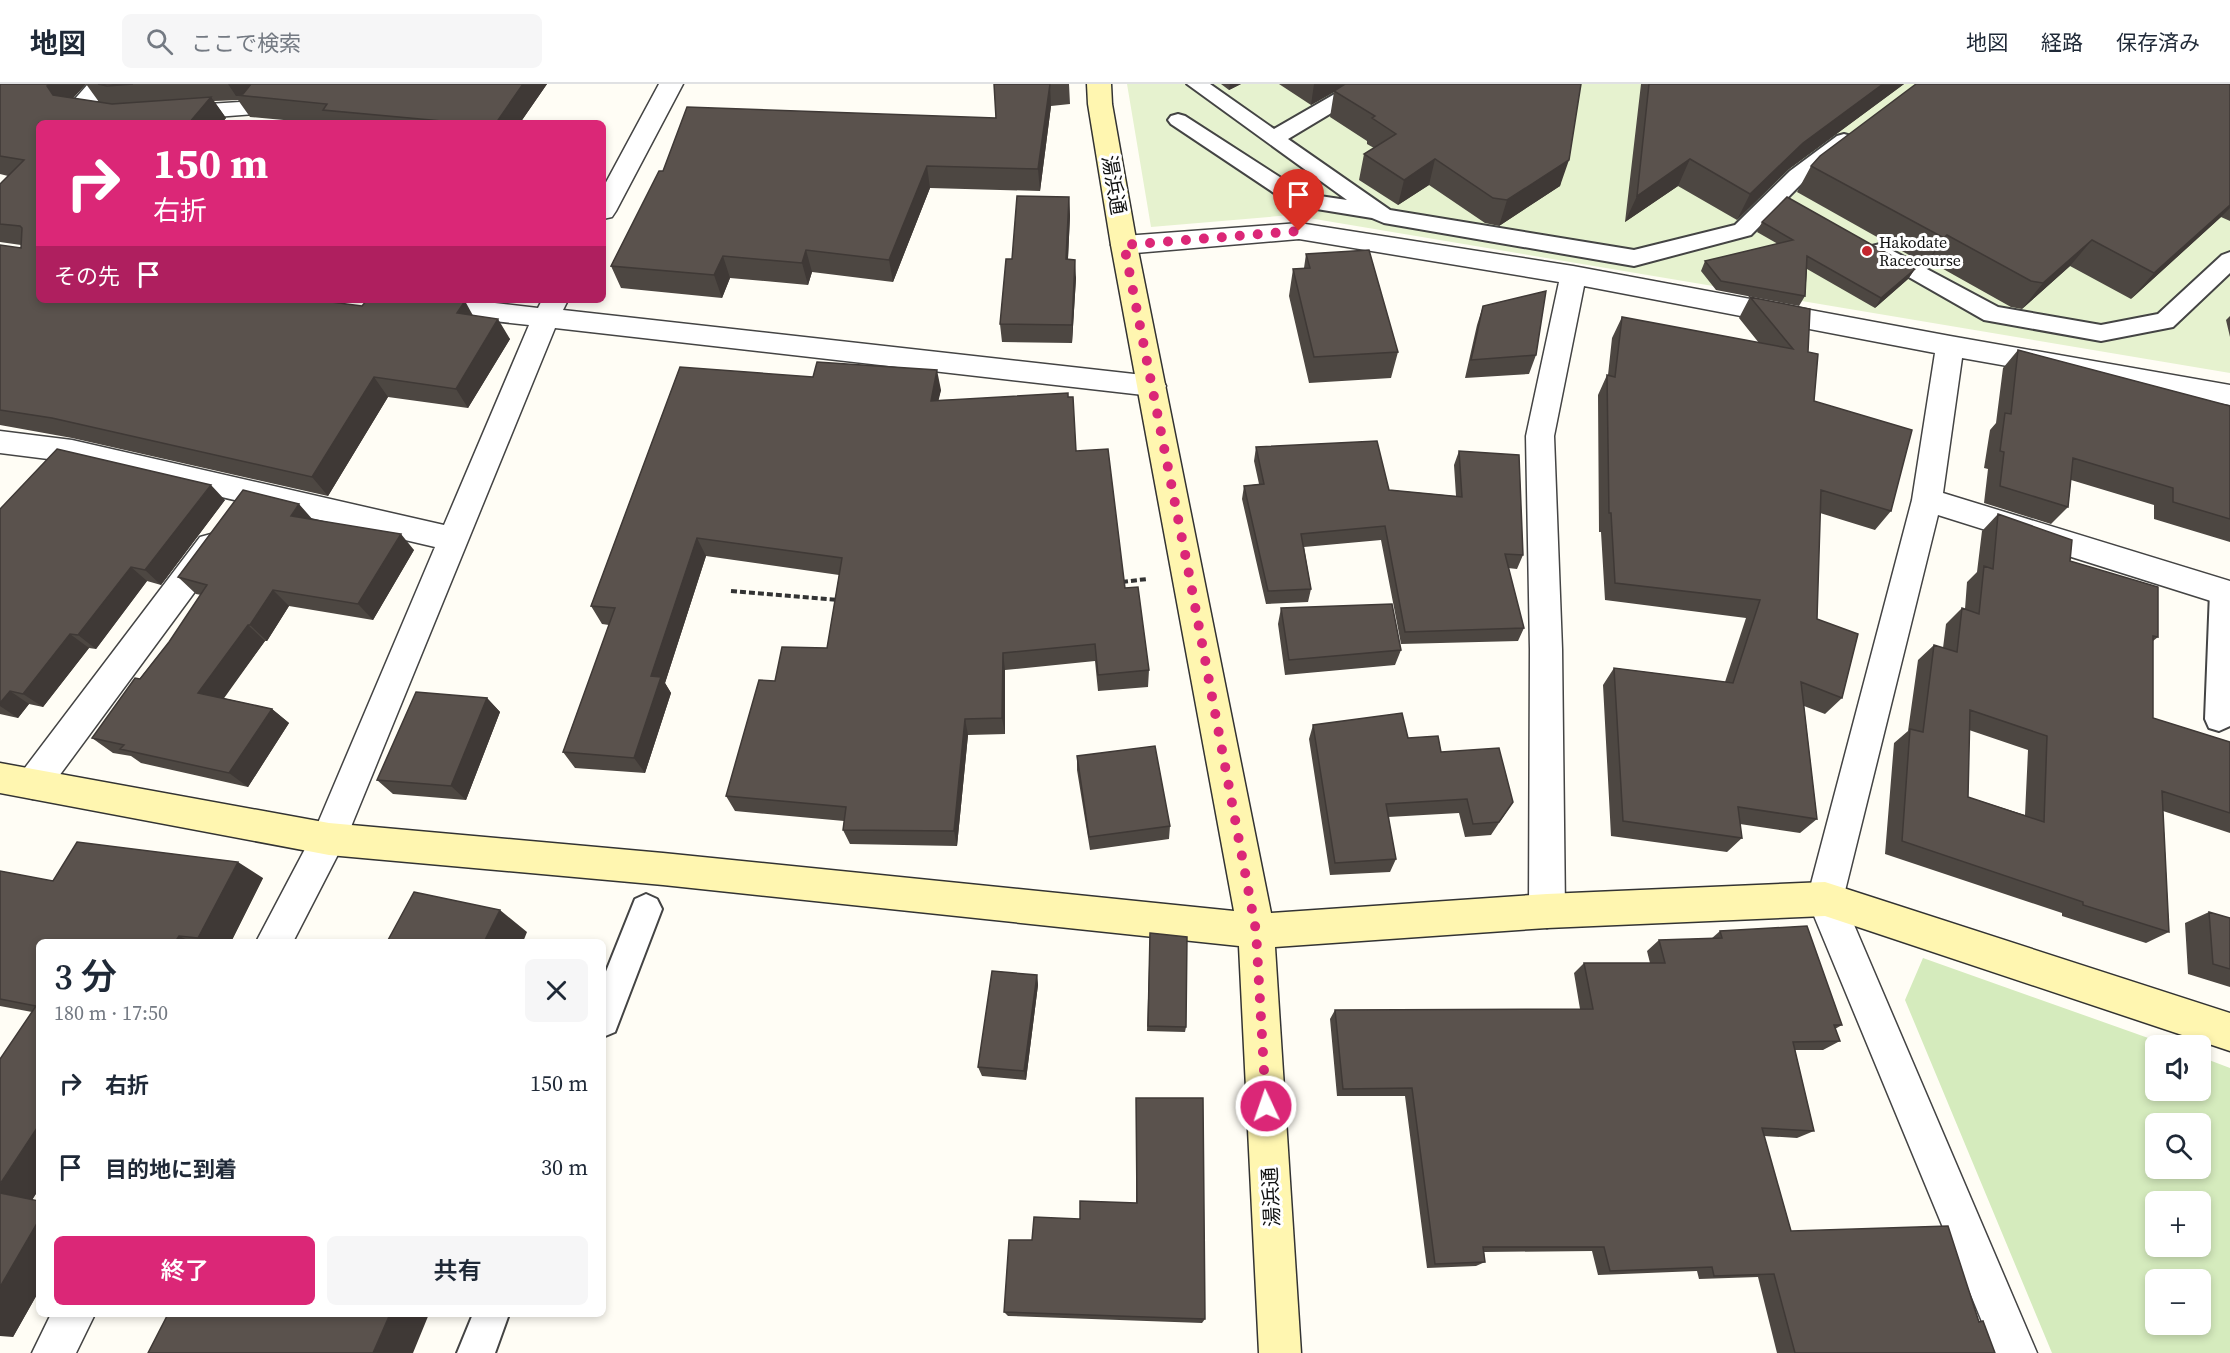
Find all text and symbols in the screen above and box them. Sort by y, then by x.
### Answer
search box [122,14,542,68]
text: 地図 [30,24,86,62]
icon: search [143,25,176,58]
text: ここで検索 [191,28,301,58]
text: 地図 [1966,28,2008,57]
text: 経路 [2041,28,2083,57]
text: 保存済み [2116,28,2200,57]
text: 150 m [153,134,268,192]
icon: right [54,144,132,222]
street label: 湯浜通 [1095,153,1133,217]
pin [1273,169,1324,231]
icon: arrive [1282,178,1315,211]
text: 右折 [153,192,207,229]
place label: Hakodate Racecourse [1879,231,1961,271]
marker: Hakodate Racecourse [1860,244,1874,258]
icon: arrive [132,258,165,291]
text: その先 [54,261,120,291]
text: 3 分 [54,952,117,1001]
button: close [525,959,588,1022]
text: 180 m · 17:50 [54,999,168,1027]
map controls [2145,1035,2211,1335]
button: sound [2145,1035,2211,1101]
icon: right [54,1067,87,1100]
text: 150 m [530,1068,588,1098]
text: 右折 [105,1070,149,1100]
position arrow [1234,1074,1298,1138]
button: search [2145,1113,2211,1179]
icon: arrive [54,1151,87,1184]
text: 30 m [541,1152,588,1182]
text: 目的地に到着 [105,1154,237,1184]
street label: 湯浜通 [1255,1166,1287,1228]
button: + [2145,1191,2211,1257]
button: 終了 [54,1236,315,1305]
button: 共有 [327,1236,588,1305]
button: − [2145,1269,2211,1335]

